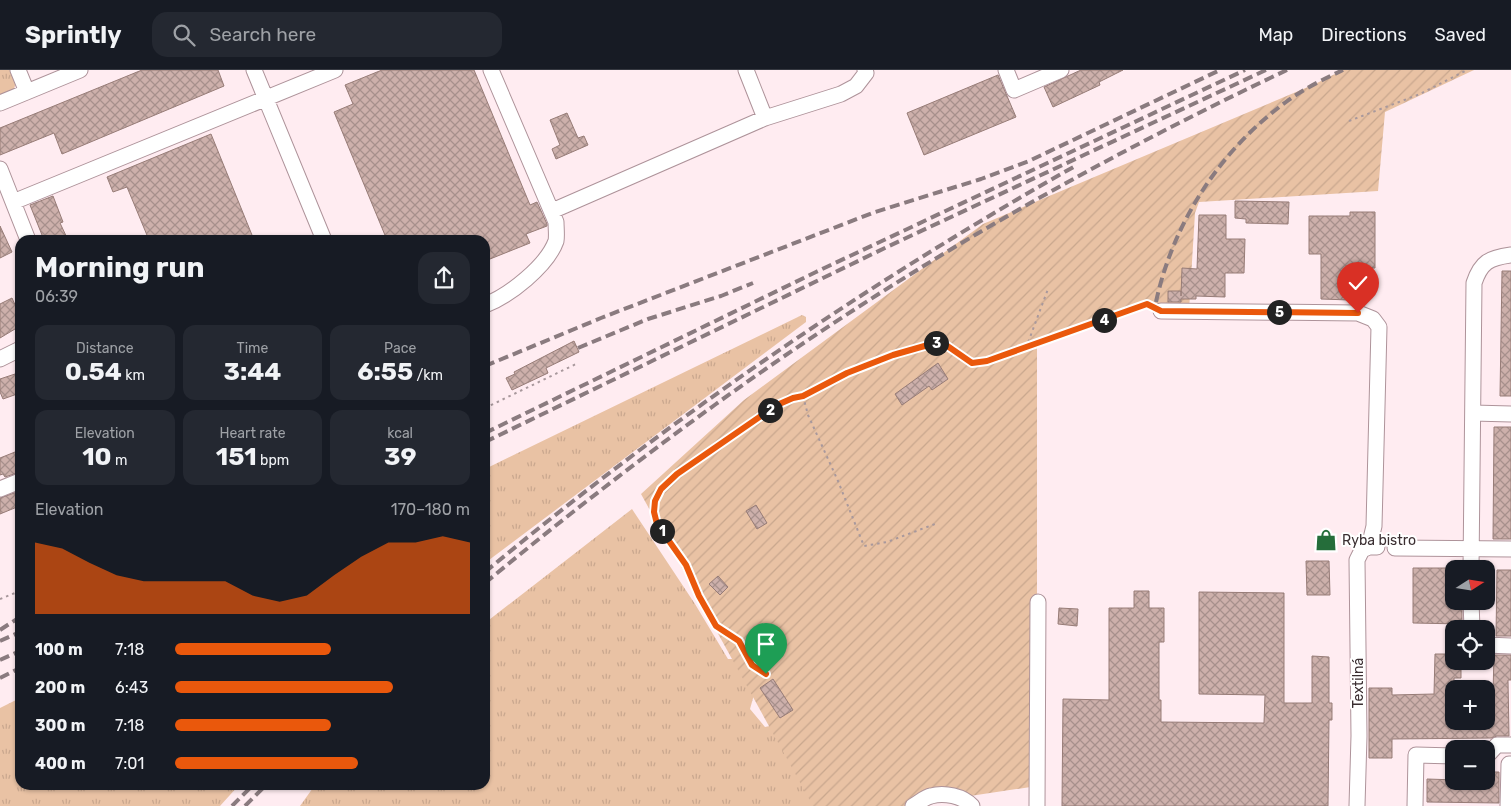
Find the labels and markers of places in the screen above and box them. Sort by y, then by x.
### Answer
pin [1337,262,1379,313]
pin: 5 [1266,300,1292,324]
pin: 4 [1092,308,1116,332]
pin: 3 [924,330,948,356]
pin: 2 [758,398,782,422]
pin: 1 [650,518,674,544]
shop icon: Ryba bistro [1313,527,1339,553]
place label: Ryba bistro [1342,532,1416,549]
pin [745,623,787,674]

